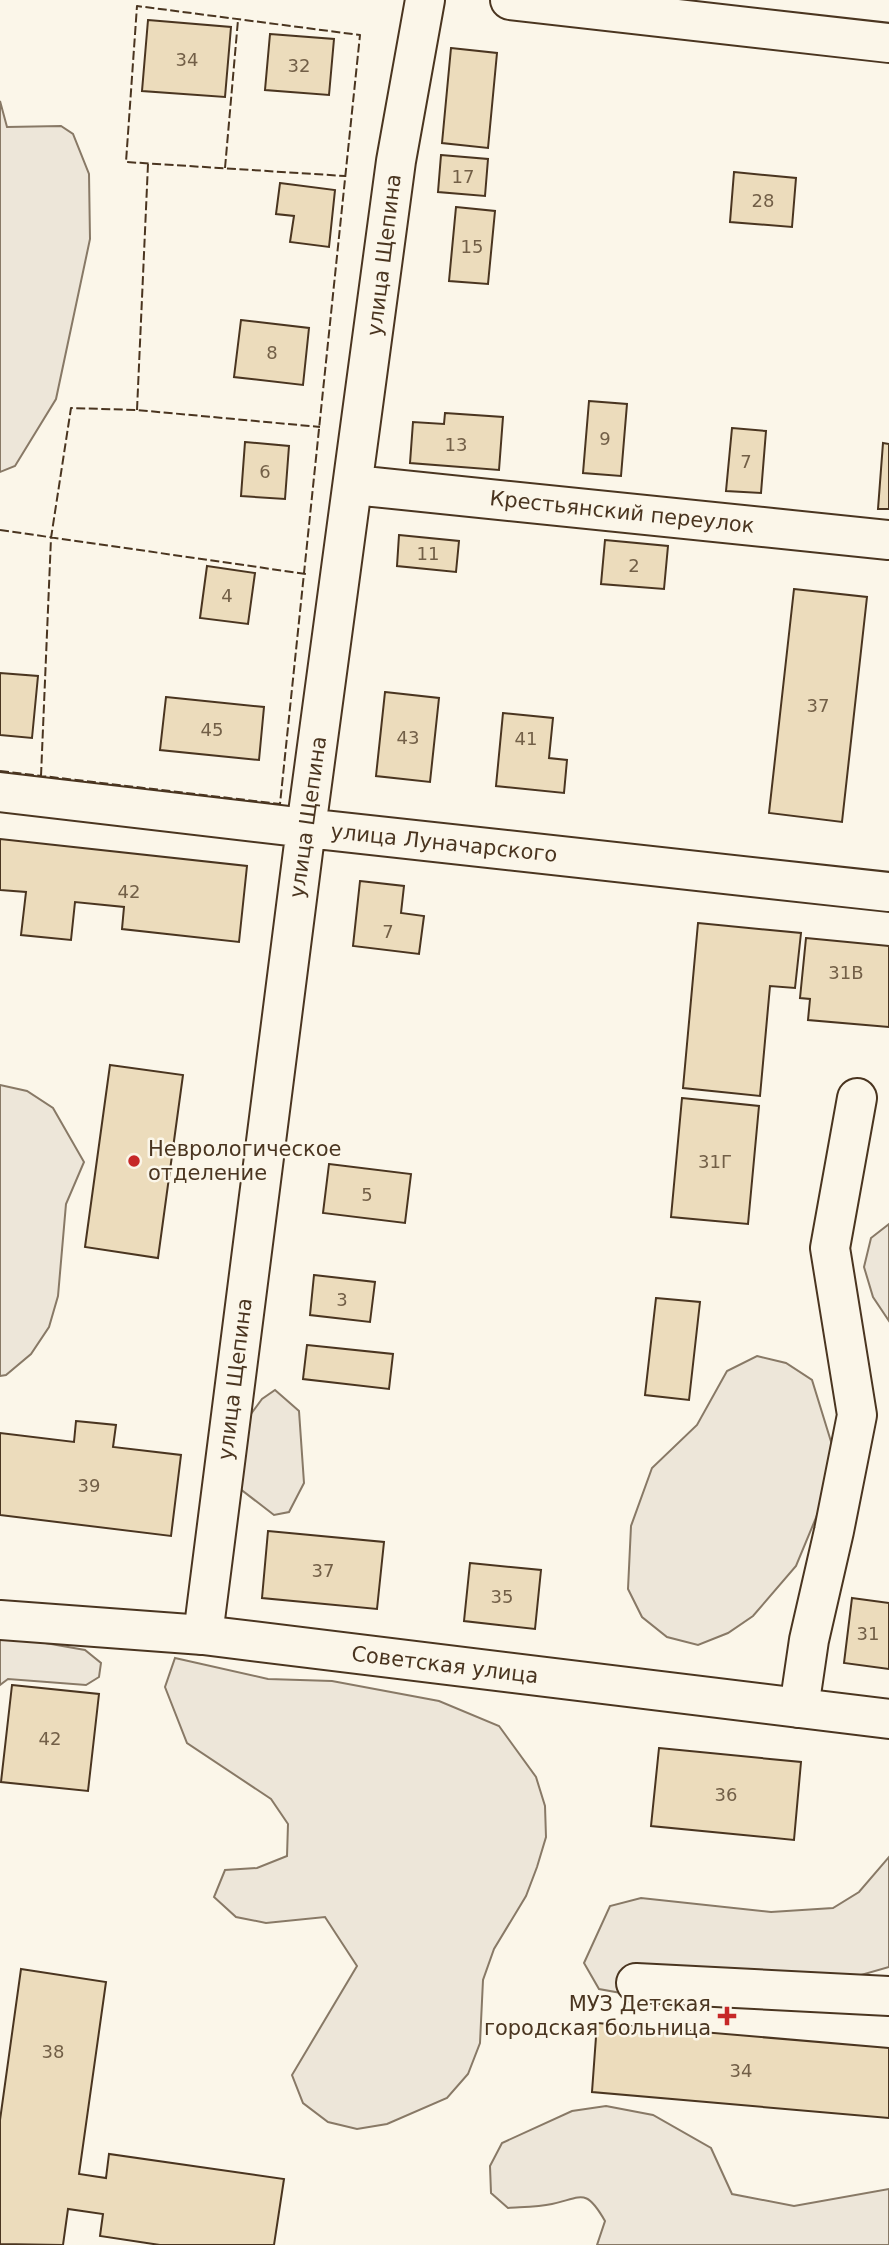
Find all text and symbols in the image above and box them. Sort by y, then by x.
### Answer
house number: 34 [176,49,198,70]
house number: 32 [288,55,310,76]
house number: 17 [452,166,474,187]
street label: улица Щепина [362,173,406,337]
house number: 28 [752,190,774,211]
house number: 15 [461,236,483,257]
house number: 8 [266,342,278,363]
house number: 9 [599,428,611,449]
house number: 13 [445,434,467,455]
house number: 7 [740,451,752,472]
house number: 6 [259,461,271,482]
street label: Крестьянский переулок [488,486,756,538]
house number: 11 [417,543,439,564]
house number: 2 [628,555,640,576]
house number: 4 [221,585,233,606]
house number: 37 [807,695,829,716]
house number: 45 [201,719,223,740]
house number: 43 [397,727,419,748]
house number: 41 [515,728,537,749]
street label: улица Щепина [285,735,331,899]
street label: улица Луначарского [330,819,558,867]
house number: 42 [118,881,140,902]
house number: 7 [382,921,394,942]
house number: 31В [828,962,864,983]
place label: Неврологическое отделение [148,1137,342,1185]
house number: 31Г [698,1151,732,1172]
marker: Неврологическое отделение [126,1153,142,1169]
house number: 5 [361,1184,373,1205]
house number: 3 [336,1289,348,1310]
street label: улица Щепина [213,1297,257,1461]
house number: 39 [78,1475,100,1496]
house number: 37 [312,1560,334,1581]
house number: 35 [491,1586,513,1607]
house number: 31 [857,1623,879,1644]
street label: Советская улица [350,1642,540,1688]
house number: 42 [39,1728,61,1749]
house number: 36 [715,1784,737,1805]
place label: МУЗ Детская городская больница [484,1992,711,2040]
marker: МУЗ Детская городская больница [717,2006,737,2026]
house number: 38 [42,2041,64,2062]
house number: 34 [730,2060,752,2081]

